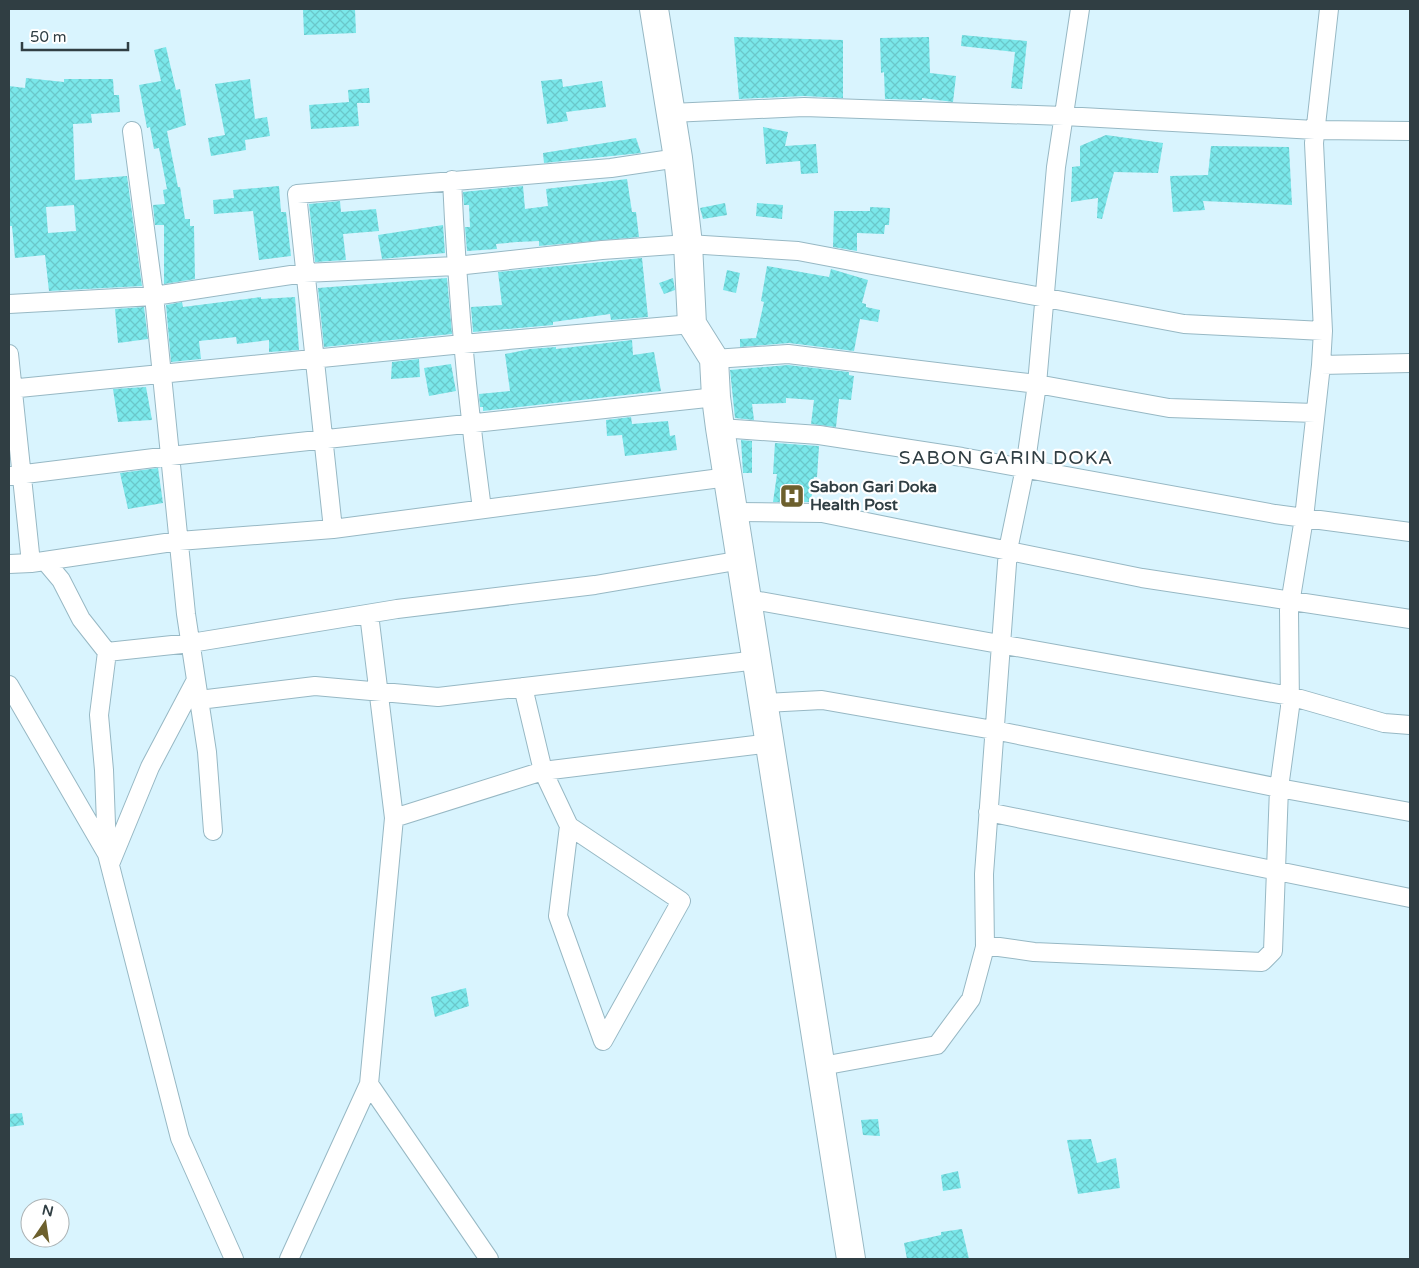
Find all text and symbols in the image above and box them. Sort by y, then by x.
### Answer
scale bar [22,20,129,52]
text: 50 m [30,28,67,46]
district label: SABON GARIN DOKA [899,447,1113,469]
place label: Sabon Gari Doka Health Post [810,477,937,515]
hospital icon: Sabon Gari Doka Health Post [779,483,805,509]
north arrow [20,1198,70,1248]
text: N [40,1201,55,1220]

